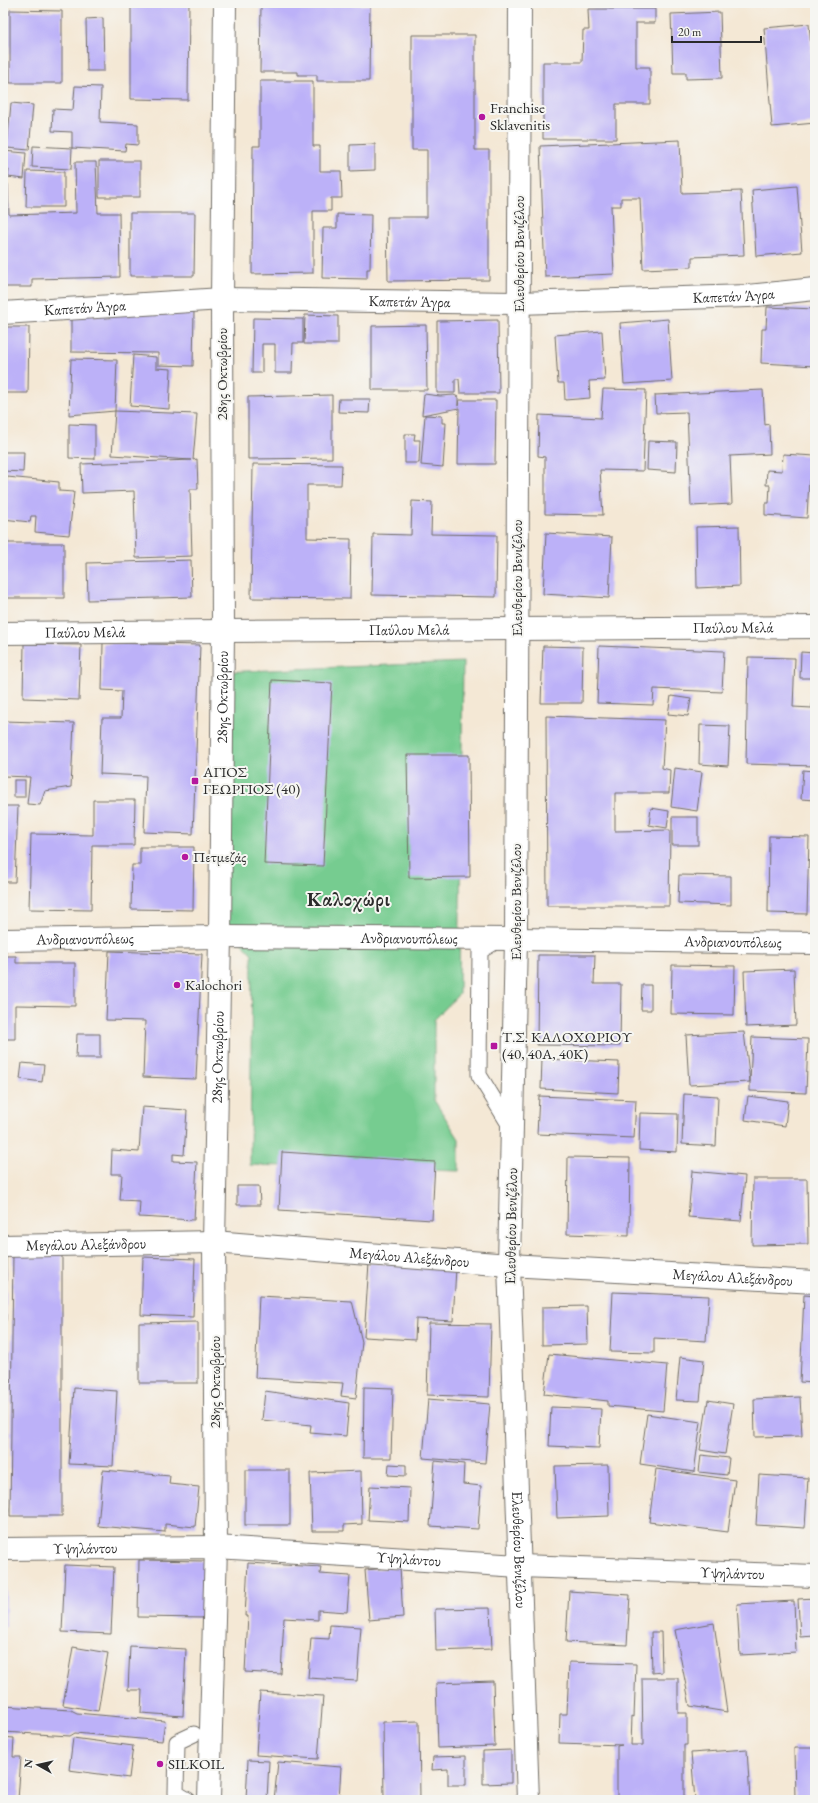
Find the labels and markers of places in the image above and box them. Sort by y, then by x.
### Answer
place label: Franchise Sklavenitis [490,98,550,134]
marker: Franchise Sklavenitis [477,112,487,122]
place label: ΑΓΙΟΣ ΓΕΩΡΓΙΟΣ (40) [202,762,300,798]
marker: ΑΓΙΟΣ ΓΕΩΡΓΙΟΣ (40) [190,776,200,786]
place label: Πετμεζάς [193,847,247,866]
marker: Πετμεζάς [180,852,190,862]
place label: Kalochori [185,975,242,994]
marker: Kalochori [172,980,182,990]
place label: Τ.Σ. ΚΑΛΟΧΩΡΙΟΥ (40, 40Α, 40Κ) [502,1027,632,1063]
marker: Τ.Σ. ΚΑΛΟΧΩΡΙΟΥ (40, 40Α, 40Κ) [489,1041,499,1051]
place label: SILKOIL [168,1754,225,1773]
marker: SILKOIL [155,1759,165,1769]

